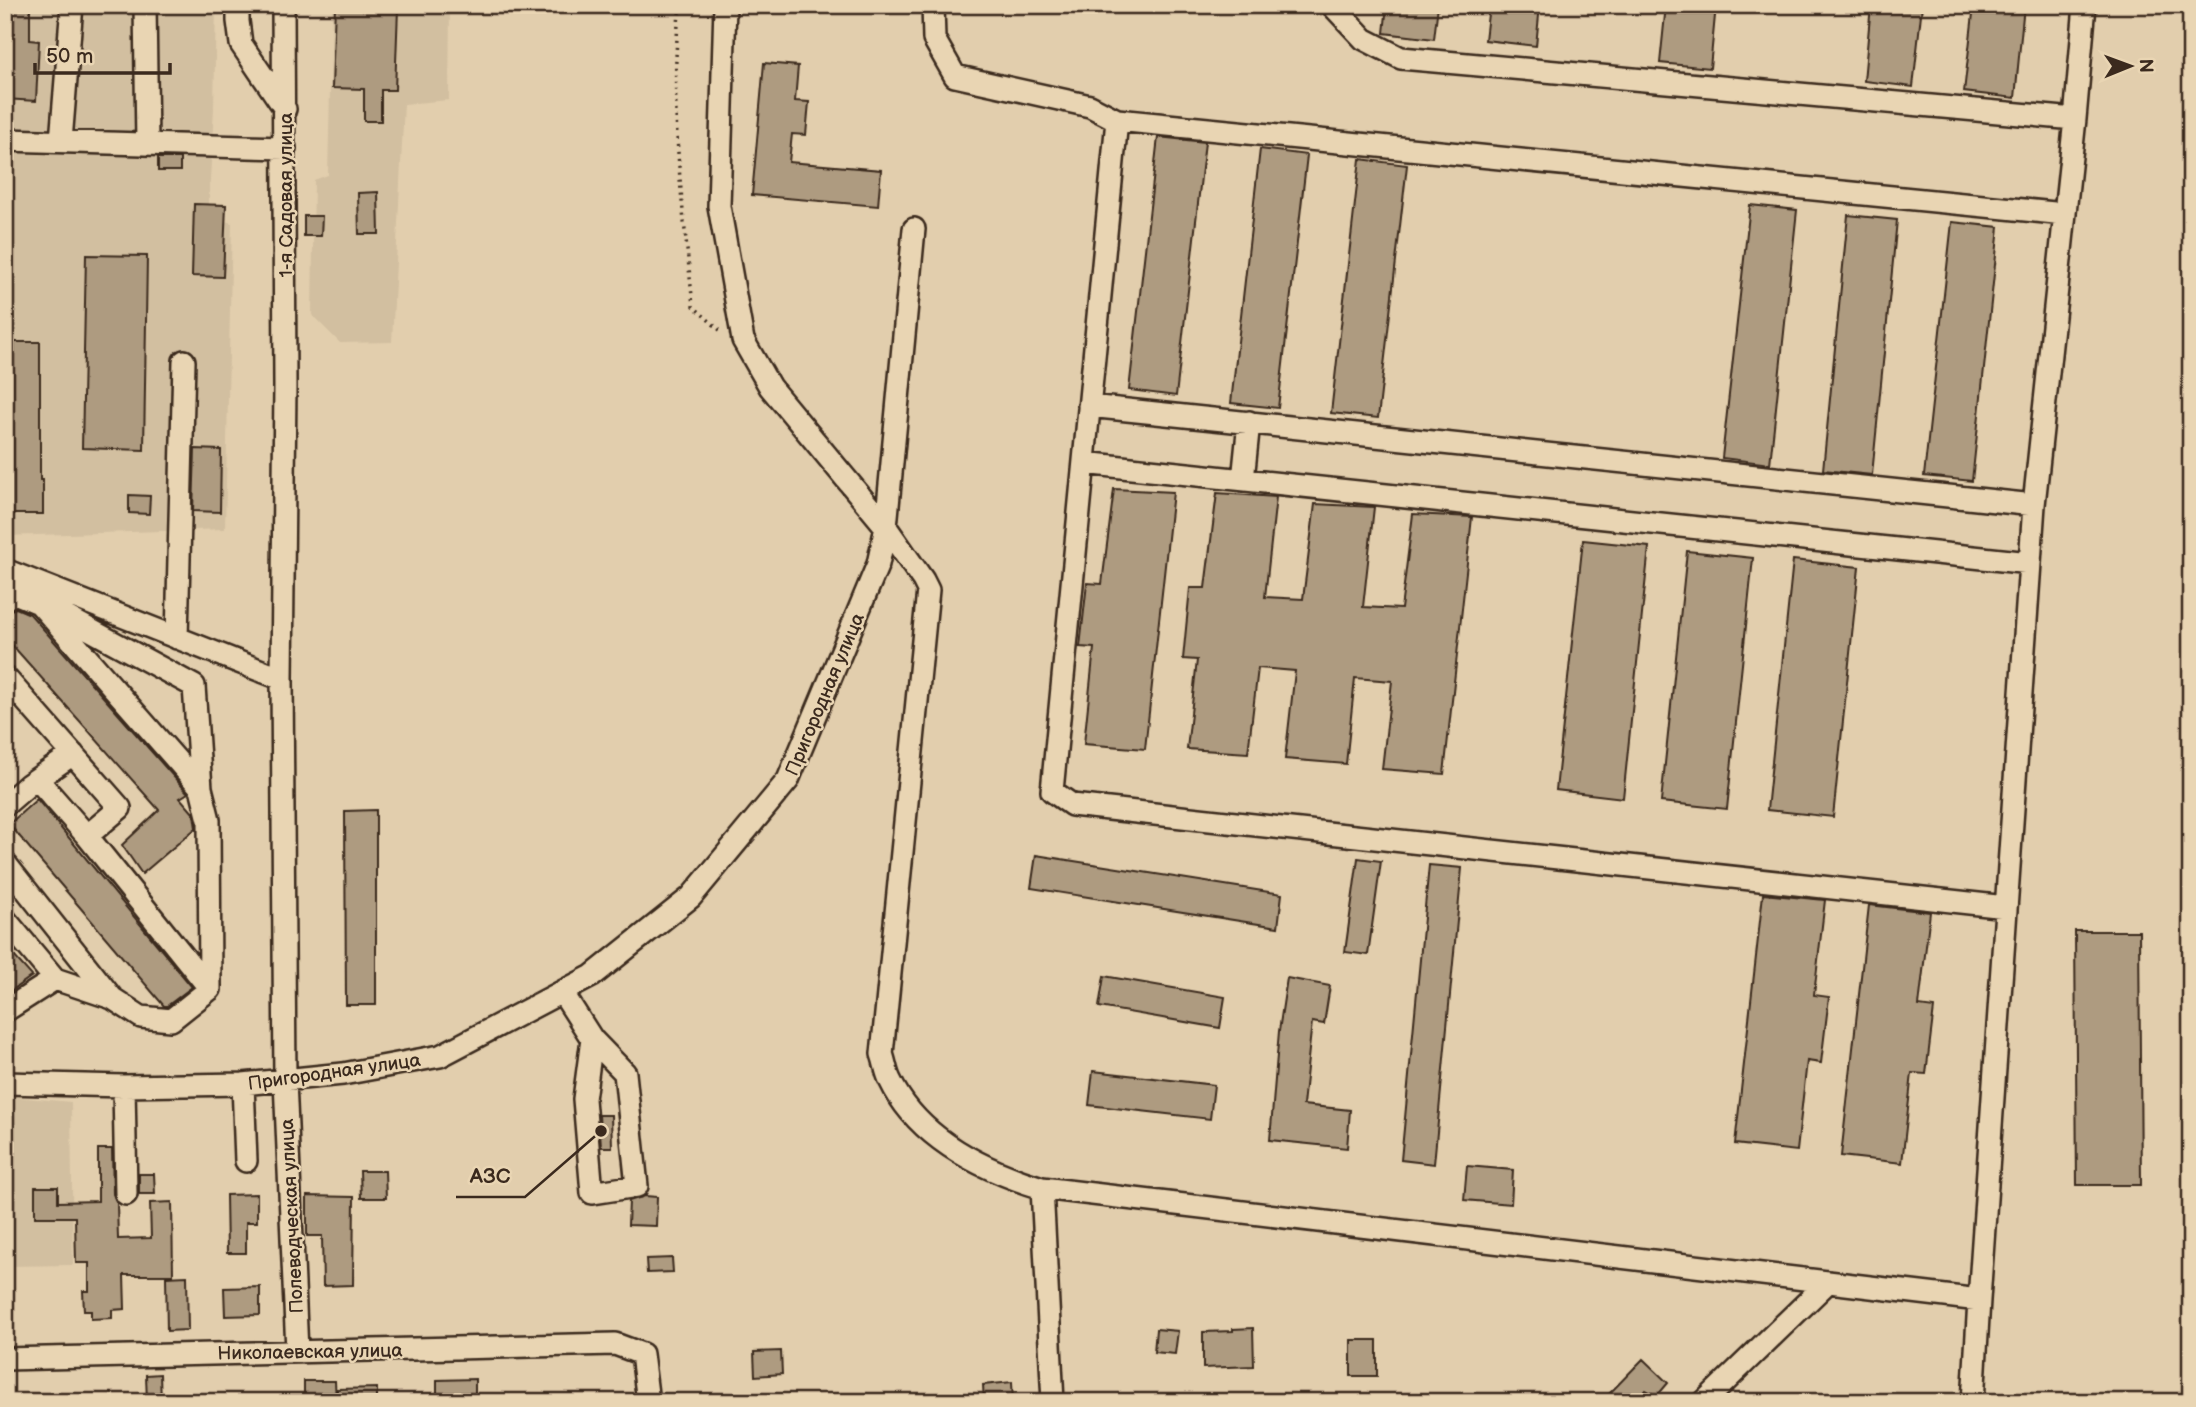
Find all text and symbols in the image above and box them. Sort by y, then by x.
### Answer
scale bar [35,32,170,76]
north arrow [2094,32,2164,102]
text: 50 m [46,44,93,69]
text: N [2134,58,2157,73]
street label: 1-я Садовая улица [275,113,298,277]
street label: Пригородная улица [781,610,870,779]
street label: Пригородная улица [246,1049,422,1096]
street label: Полеводческая улица [276,1118,309,1314]
callout: АЗС [456,1155,525,1197]
text: АЗС [469,1164,511,1189]
street label: Николаевская улица [217,1339,403,1366]

